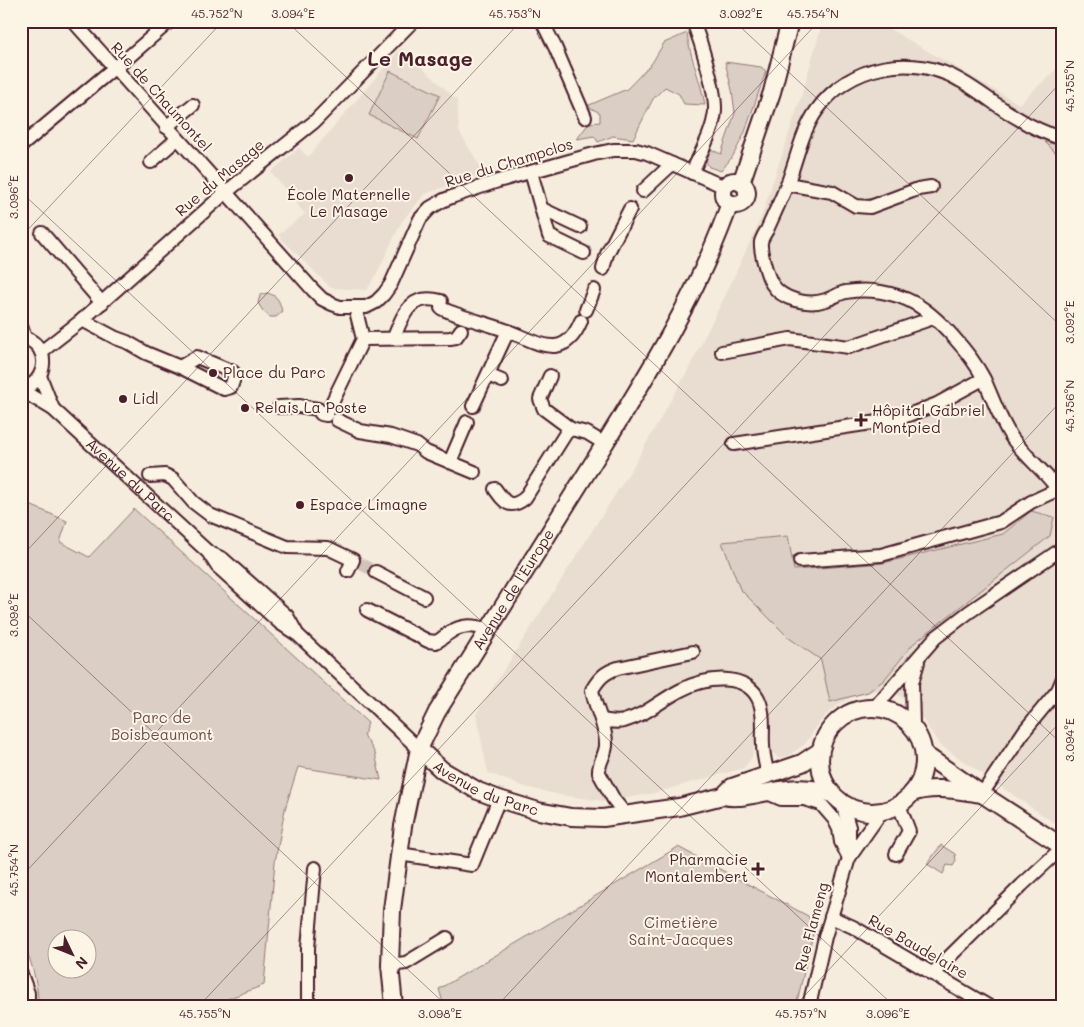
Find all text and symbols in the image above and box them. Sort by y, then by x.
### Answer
text: 45.752°N [191,5,243,21]
text: 3.094°E [271,5,315,21]
text: 45.753°N [489,5,541,21]
text: 3.092°E [719,5,763,21]
text: 45.754°N [787,5,839,21]
street label: Rue de Chaumontel [107,37,216,155]
district label: Le Masage [367,45,473,71]
text: 45.755°N [1061,60,1077,112]
street label: Rue du Champclos [442,133,575,191]
street label: Rue du Masage [171,134,268,220]
marker: École Maternelle Le Masage [343,172,355,184]
text: 3.096°E [5,175,21,219]
place label: École Maternelle Le Masage [287,184,411,221]
text: 3.092°E [1061,300,1077,344]
place label: Place du Parc [223,362,326,382]
marker: Place du Parc [207,367,219,379]
text: 45.756°N [1061,380,1077,432]
place label: Lidl [133,388,159,408]
marker: Lidl [117,393,129,405]
place label: Relais La Poste [255,397,367,417]
place label: Hôpital Gabriel Montpied [872,400,985,437]
marker: Relais La Poste [239,402,251,414]
marker: Hôpital Gabriel Montpied [854,413,868,427]
street label: Avenue du Parc [82,433,180,526]
place label: Espace Limagne [310,494,427,514]
marker: Espace Limagne [294,499,306,511]
street label: Avenue de l'Europe [467,525,558,653]
text: 3.098°E [5,593,21,637]
park label: Parc de Boisbeaumont [111,707,213,744]
text: 3.094°E [1061,718,1077,762]
street label: Avenue du Parc [429,756,541,820]
text: 45.754°N [5,844,21,896]
place label: Pharmacie Montalembert [645,849,748,886]
marker: Pharmacie Montalembert [752,863,764,875]
street label: Rue Flameng [790,880,833,974]
street label: Rue Baudelaire [865,909,972,983]
park label: Cimetière Saint-Jacques [629,912,733,949]
north arrow [48,930,98,980]
text: N [71,953,92,974]
text: 45.755°N [179,1005,231,1021]
text: 3.098°E [418,1005,462,1021]
text: 45.757°N [775,1005,827,1021]
text: 3.096°E [866,1005,910,1021]

